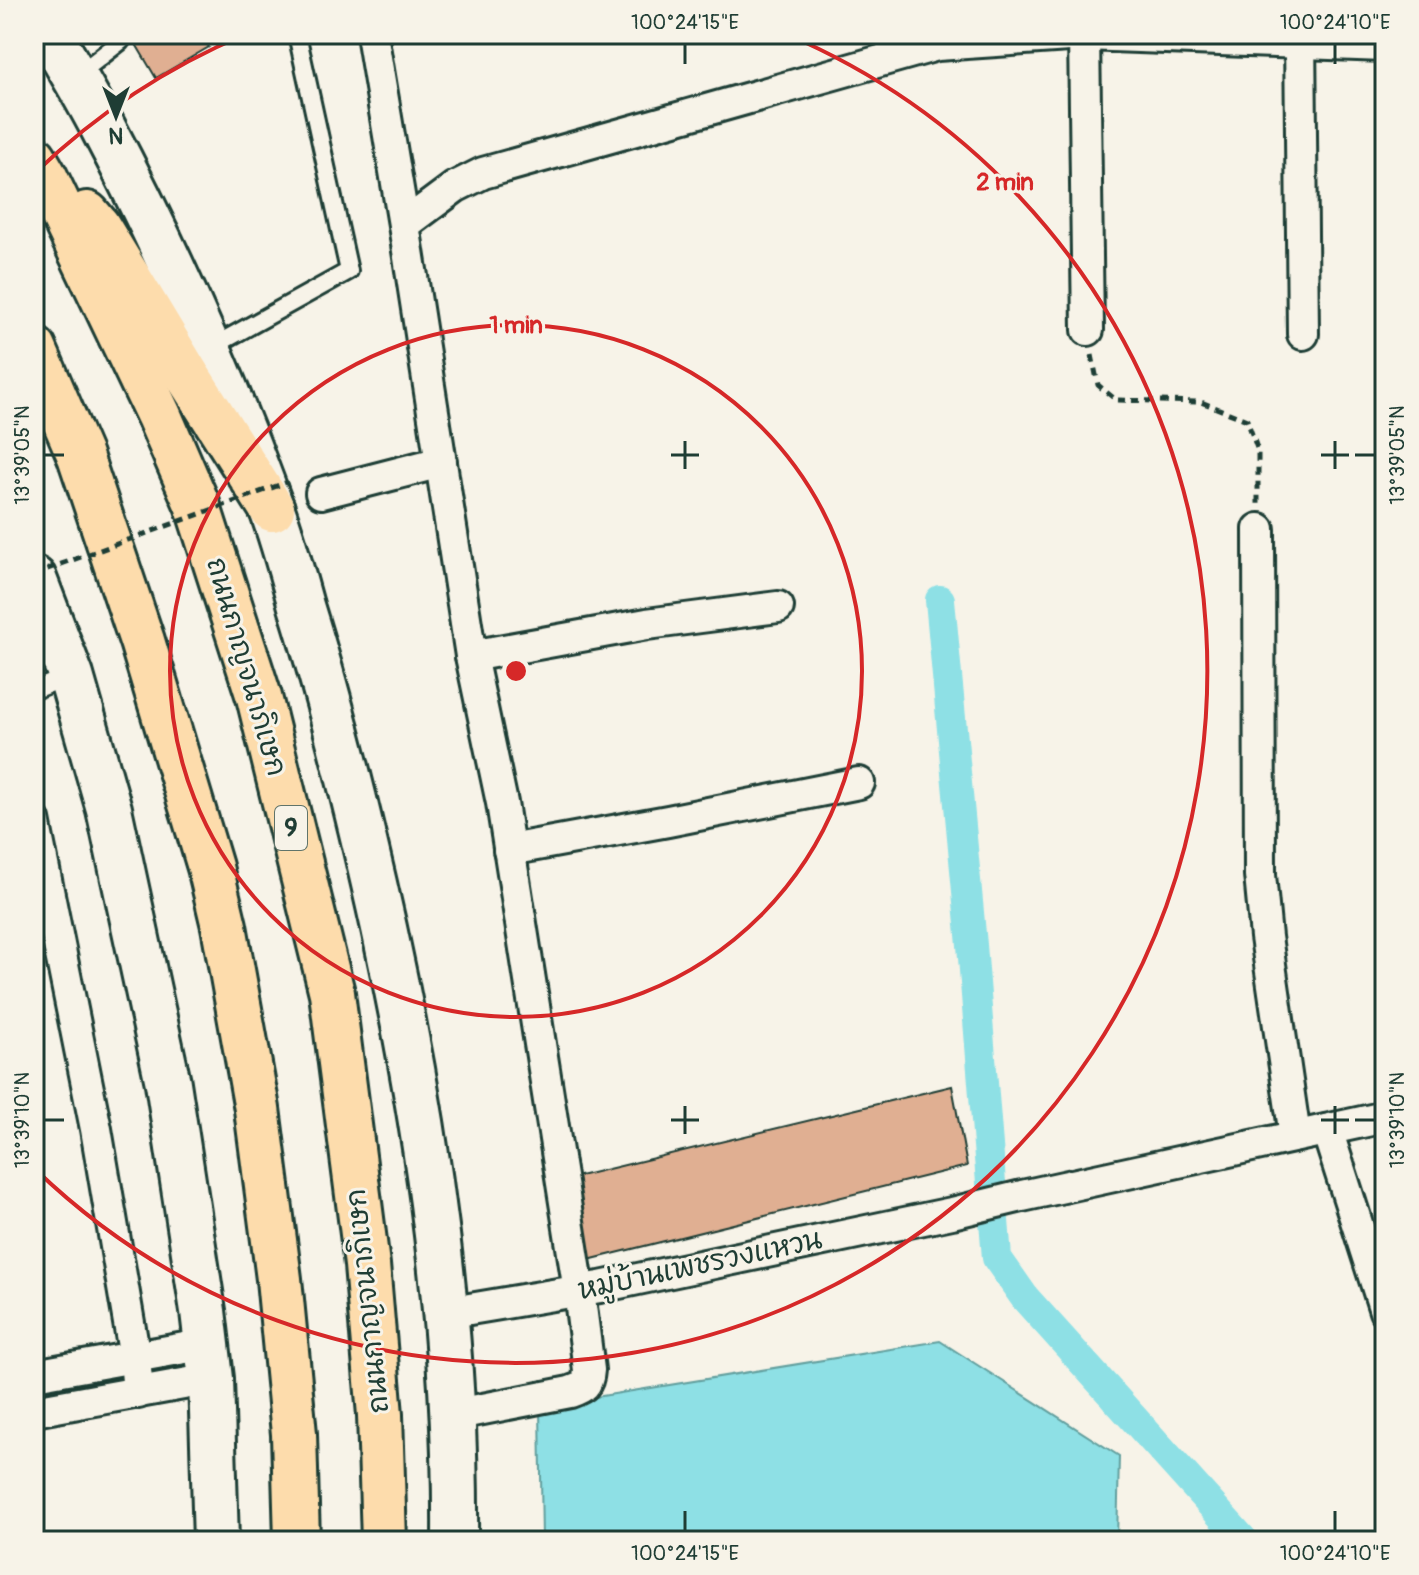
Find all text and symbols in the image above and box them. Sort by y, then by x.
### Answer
text: 100°24'15"E [631,10,739,35]
text: 100°24'10"E [1280,10,1390,35]
north arrow [76,76,156,156]
text: N [108,121,123,149]
text: 2 min [976,168,1034,197]
text: 1 min [489,311,543,340]
text: 13°39'05"N [10,405,35,505]
text: 13°39'05"N [1385,405,1410,505]
street label: ถนนกาญจนาภิเษก [198,554,294,780]
centre of rings [502,657,530,685]
road number: 9 [275,806,307,850]
text: 13°39'10"N [10,1072,35,1168]
text: 13°39'10"N [1385,1072,1410,1168]
street label: ถนนกาญจนาภิเษก [339,1187,397,1415]
street label: หมู่บ้านเพชรวงแหวน [574,1220,826,1310]
text: 100°24'15"E [631,1541,739,1566]
text: 100°24'10"E [1280,1541,1390,1566]

